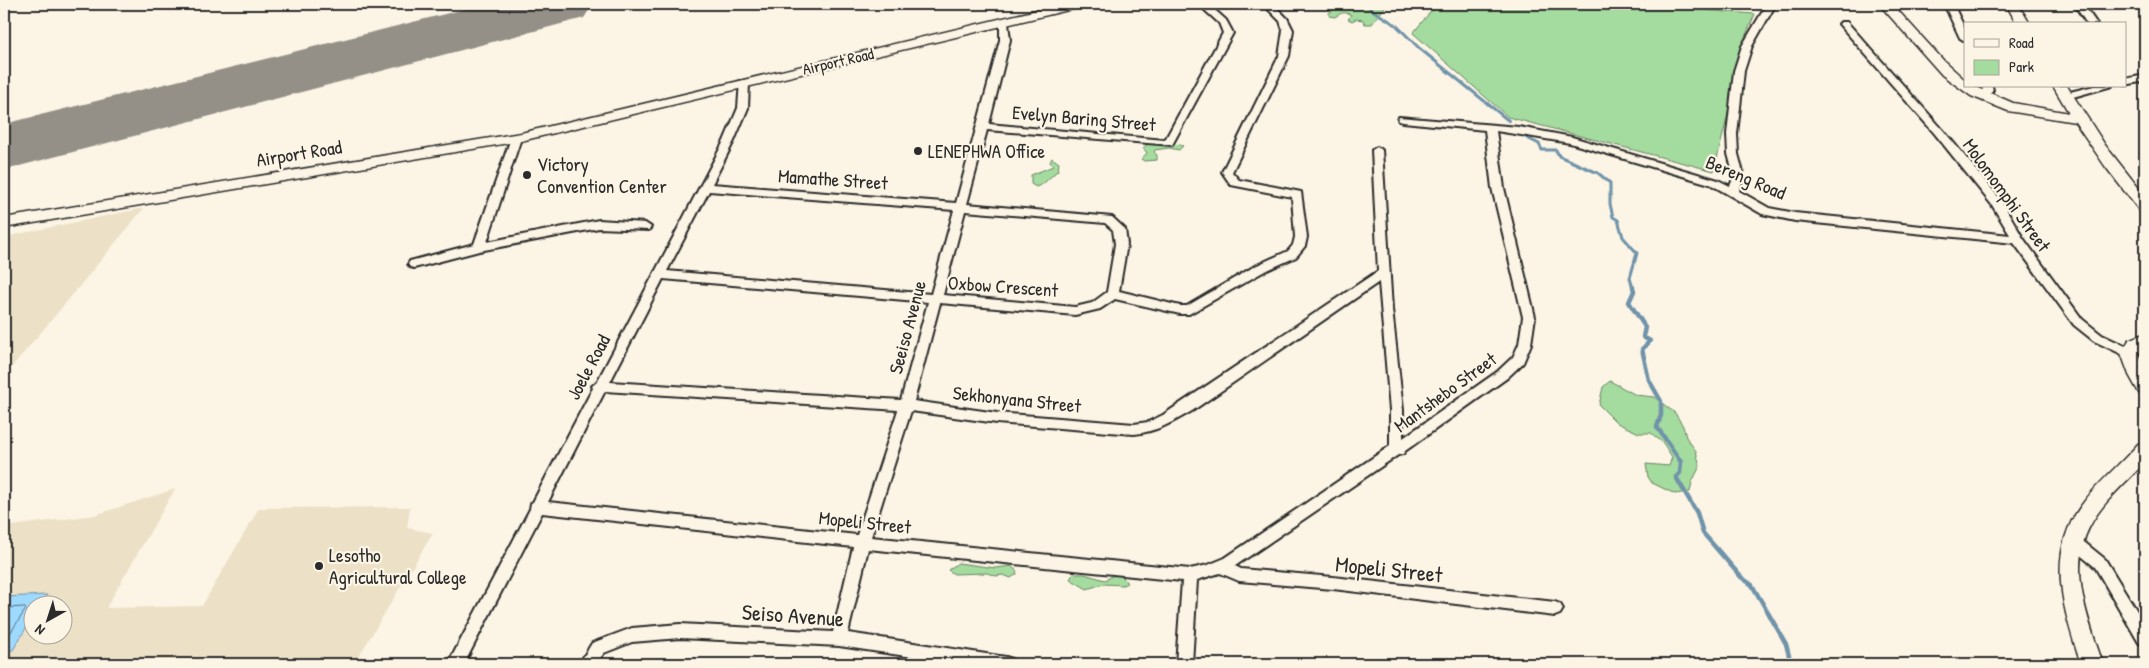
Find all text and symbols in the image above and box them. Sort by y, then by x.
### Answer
legend [1964,22,2126,88]
text: Road [2009,32,2034,53]
street label: Airport Road [800,42,876,80]
text: Park [2009,56,2034,77]
street label: Evelyn Baring Street [1011,99,1157,137]
street label: Airport Road [254,133,344,173]
street label: Molomomphi Street [1957,133,2057,257]
place label: LENEPHWA Office [928,138,1046,164]
marker: LENEPHWA Office [912,145,924,157]
street label: Bereng Road [1702,148,1791,206]
place label: Victory Convention Center [537,151,667,199]
street label: Mamathe Street [777,162,889,196]
marker: Victory Convention Center [521,169,533,181]
street label: Oxbow Crescent [947,269,1059,303]
street label: Seeiso Avenue [882,277,932,377]
street label: Joele Road [560,329,616,404]
street label: Mantshebo Street [1388,346,1502,438]
street label: Sekhonyana Street [952,379,1083,419]
street label: Mopeli Street [818,504,913,540]
place label: Lesotho Agricultural College [329,542,467,590]
street label: Mopeli Street [1334,548,1444,590]
marker: Lesotho Agricultural College [313,560,325,572]
north arrow [22,596,72,646]
street label: Seiso Avenue [741,596,845,634]
text: N [30,620,48,640]

